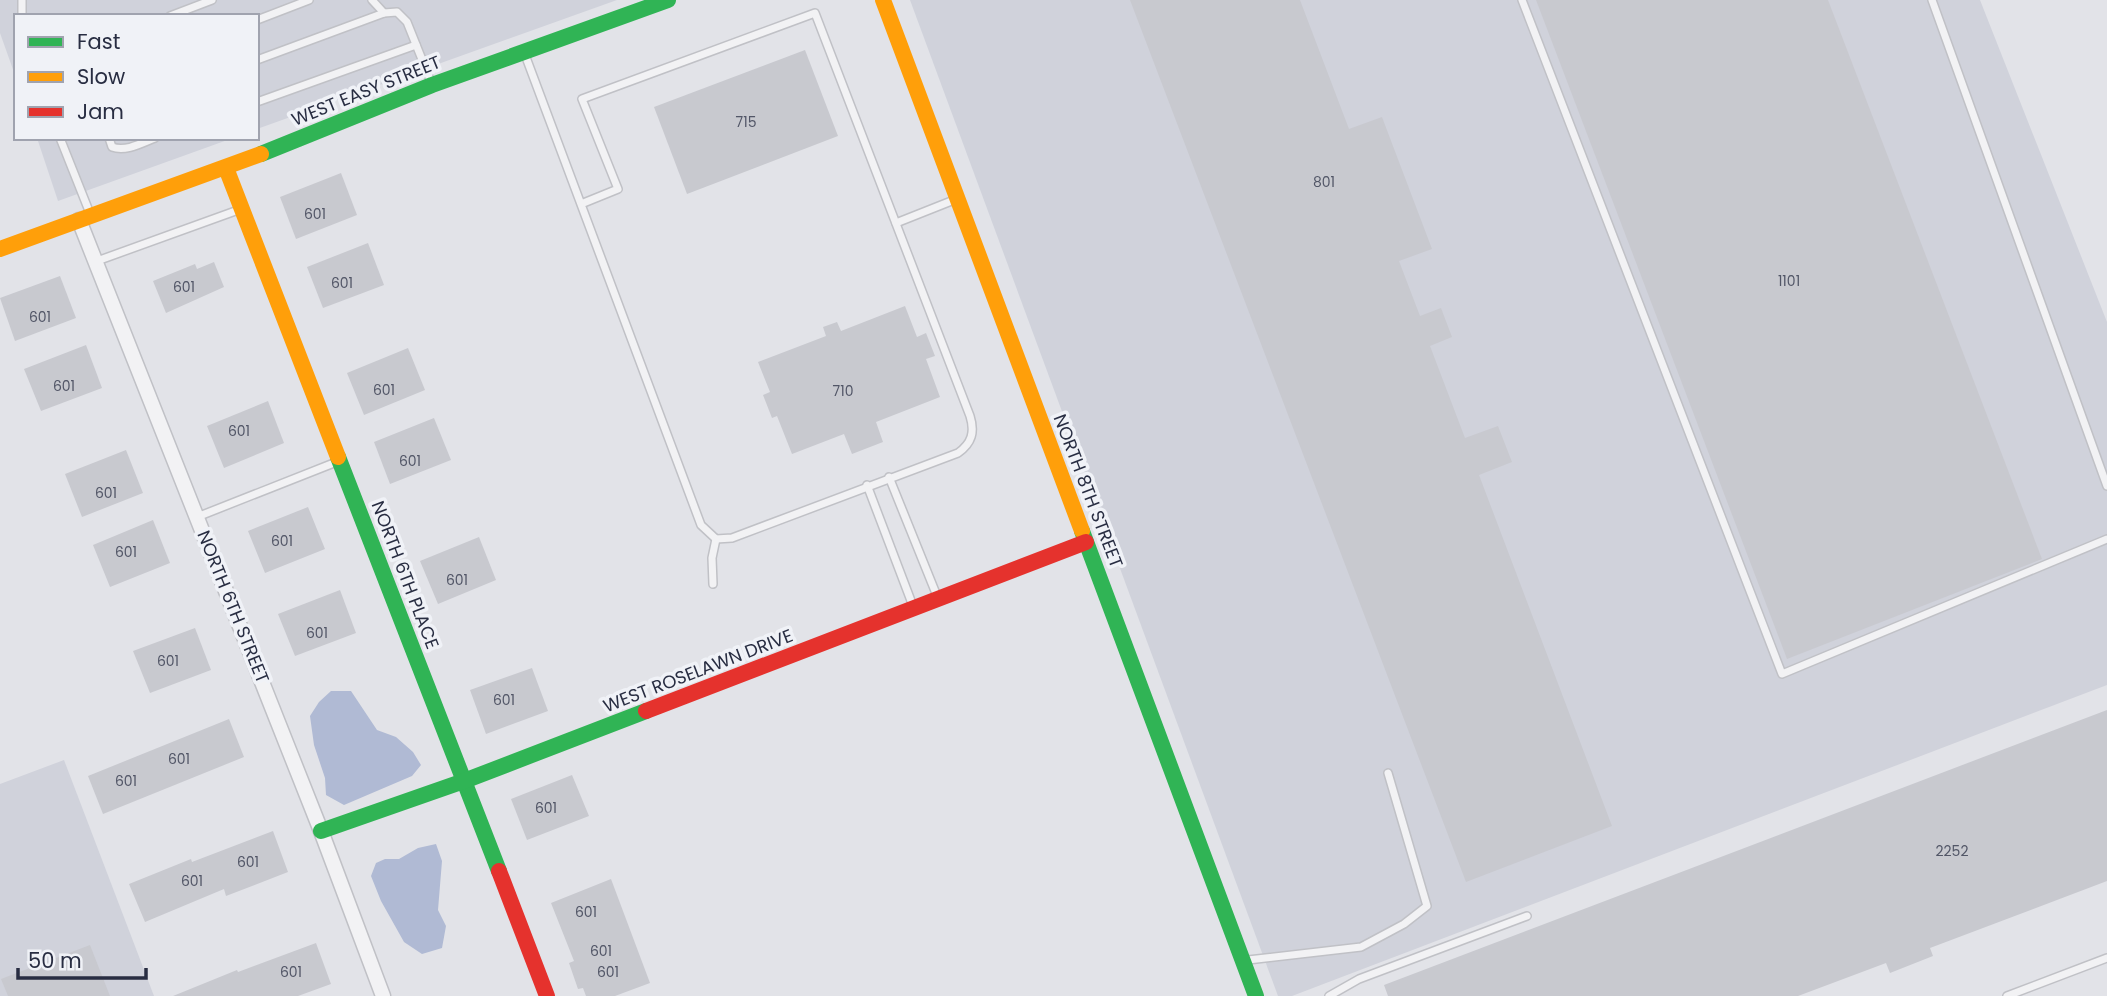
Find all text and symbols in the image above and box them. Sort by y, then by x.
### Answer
legend [14,14,259,140]
text: Fast [77,27,120,56]
street label: WEST EASY STREET [288,49,444,132]
text: Slow [77,62,125,91]
text: Jam [77,97,124,126]
house number: 715 [736,112,756,132]
house number: 801 [1313,172,1335,192]
house number: 601 [304,204,326,224]
house number: 1101 [1778,271,1800,291]
house number: 601 [331,273,353,293]
house number: 601 [173,277,195,297]
house number: 601 [29,307,51,327]
house number: 601 [53,376,75,396]
house number: 601 [373,380,395,400]
house number: 710 [833,381,853,401]
street label: NORTH 8TH STREET [1048,410,1129,571]
house number: 601 [228,421,250,441]
house number: 601 [399,451,421,471]
house number: 601 [95,483,117,503]
street label: NORTH 6TH PLACE [366,497,445,652]
street label: NORTH 6TH STREET [191,527,276,687]
house number: 601 [271,531,293,551]
house number: 601 [115,542,137,562]
house number: 601 [446,570,468,590]
house number: 601 [306,623,328,643]
street label: WEST ROSELAWN DRIVE [599,623,796,718]
house number: 601 [157,651,179,671]
house number: 601 [493,690,515,710]
house number: 601 [168,749,190,769]
house number: 601 [115,771,137,791]
house number: 601 [535,798,557,818]
house number: 2252 [1936,841,1968,861]
house number: 601 [237,852,259,872]
house number: 601 [181,871,203,891]
house number: 601 [575,902,597,922]
scale bar [18,936,145,980]
house number: 601 [590,941,612,961]
text: 50 m [28,946,82,975]
house number: 601 [280,962,302,982]
house number: 601 [597,962,619,982]

